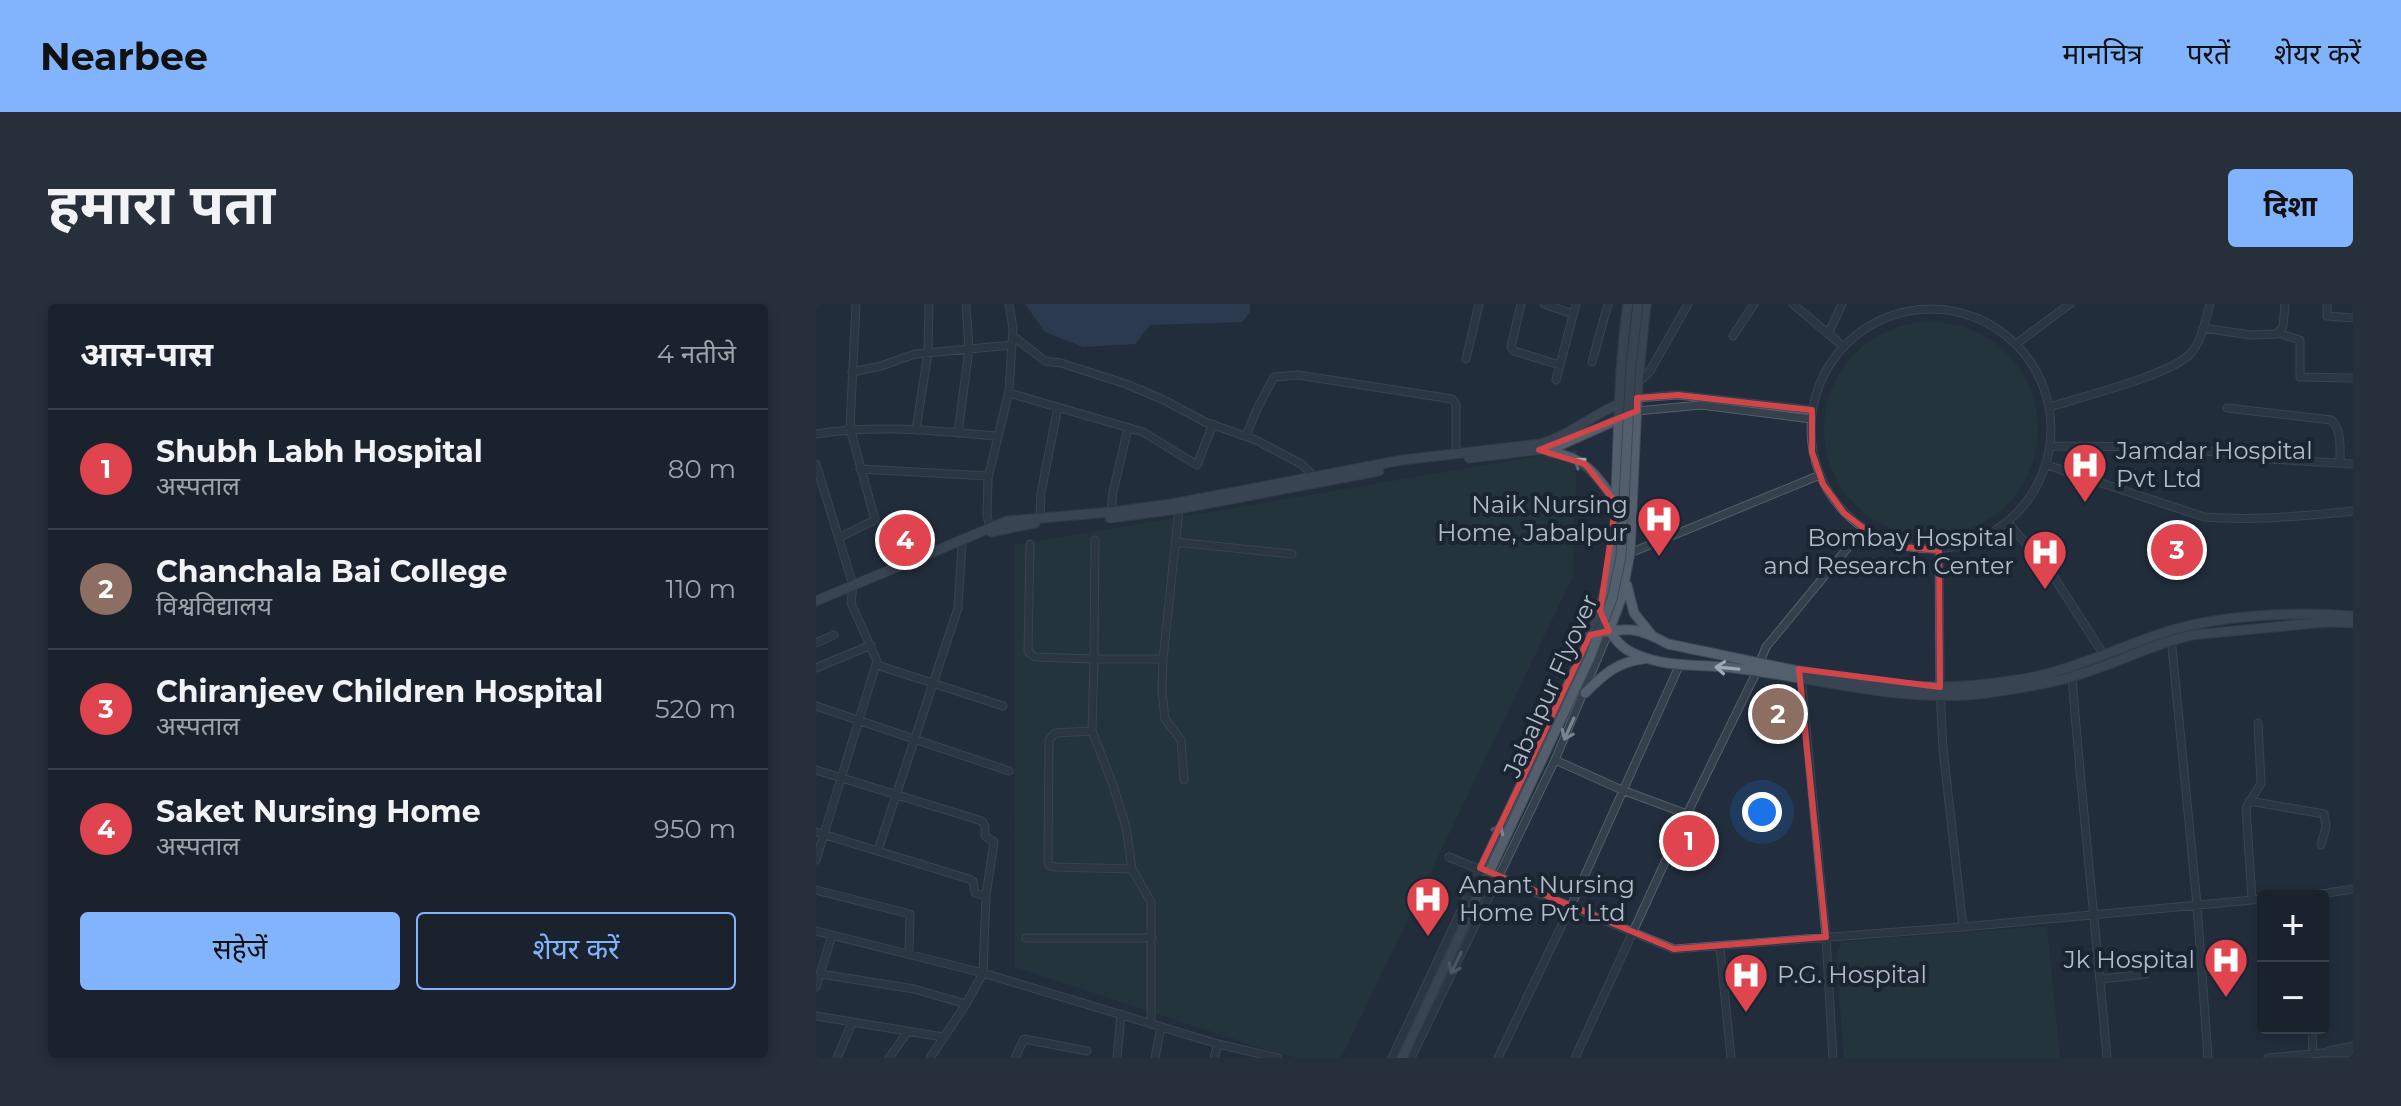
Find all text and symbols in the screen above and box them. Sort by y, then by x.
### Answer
text: Nearbee [40,33,208,80]
text: मानचित्र [2063,37,2143,71]
text: परतें [2187,37,2230,71]
text: शेयर करें [2274,37,2361,71]
button: दिशा [2228,169,2353,247]
text: हमारा पता [48,170,275,238]
text: आस-पास [80,333,213,375]
text: 4 नतीजे [657,338,736,370]
text: Shubh Labh Hospital [156,433,483,470]
place label: Jamdar Hospital Pvt Ltd [2115,436,2313,493]
hospital icon: Jamdar Hospital Pvt Ltd [2061,441,2109,504]
text: 1 [101,453,111,485]
text: 80 m [668,453,736,485]
one-way arrow [1574,458,1595,475]
text: अस्पताल [156,470,240,502]
place label: Naik Nursing Home, Jabalpur [1437,490,1628,547]
hospital icon: Naik Nursing Home, Jabalpur [1635,495,1683,558]
pin: 4 [879,510,931,570]
pin: 3 [2151,520,2203,580]
place label: Bombay Hospital and Research Center [1763,523,2014,580]
hospital icon: Bombay Hospital and Research Center [2021,528,2069,591]
text: Chanchala Bai College [156,553,507,590]
text: 2 [98,573,114,605]
text: 110 m [666,573,736,605]
text: विश्वविद्यालय [156,590,272,622]
street label: Jabalpur Flyover [1497,590,1604,783]
one-way arrow [1714,660,1741,675]
text: Chiranjeev Children Hospital [156,673,603,710]
pin: 2 [1752,684,1804,744]
text: 3 [98,693,114,725]
text: 520 m [655,693,736,725]
text: अस्पताल [156,710,240,742]
one-way arrow [1561,717,1576,741]
your location [1742,792,1782,832]
text: Saket Nursing Home [156,793,481,830]
pin: 1 [1663,811,1715,871]
text: 4 [97,813,115,845]
text: 950 m [654,813,736,845]
one-way arrow [1489,823,1504,847]
text: अस्पताल [156,830,240,862]
place label: Anant Nursing Home Pvt Ltd [1459,870,1635,927]
hospital icon: Anant Nursing Home Pvt Ltd [1404,875,1452,938]
map controls [2257,890,2329,1034]
button: + [2257,890,2329,962]
button: सहेजें [80,912,400,990]
button: शेयर करें [416,912,736,990]
hospital icon: Jk Hospital [2202,936,2250,999]
place label: Jk Hospital [2063,945,2195,974]
one-way arrow [1448,951,1463,975]
hospital icon: P.G. Hospital [1722,951,1770,1014]
place label: P.G. Hospital [1777,960,1927,989]
button: − [2257,962,2329,1034]

